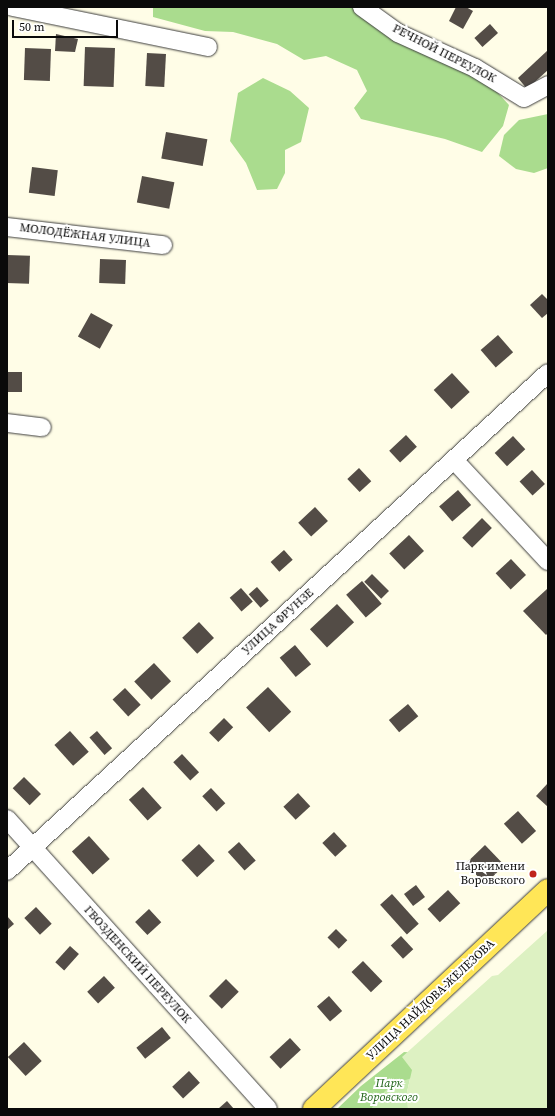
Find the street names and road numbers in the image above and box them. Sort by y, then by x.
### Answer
street label: РЕЧНОЙ ПЕРЕУЛОК [390,22,498,86]
street label: МОЛОДЁЖНАЯ УЛИЦА [19,221,151,251]
street label: УЛИЦА ФРУНЗЕ [239,586,317,658]
street label: ГВОЗДЕНСКИЙ ПЕРЕУЛОК [80,903,194,1027]
street label: УЛИЦА НАЙДОВА-ЖЕЛЕЗОВА [364,937,498,1063]

